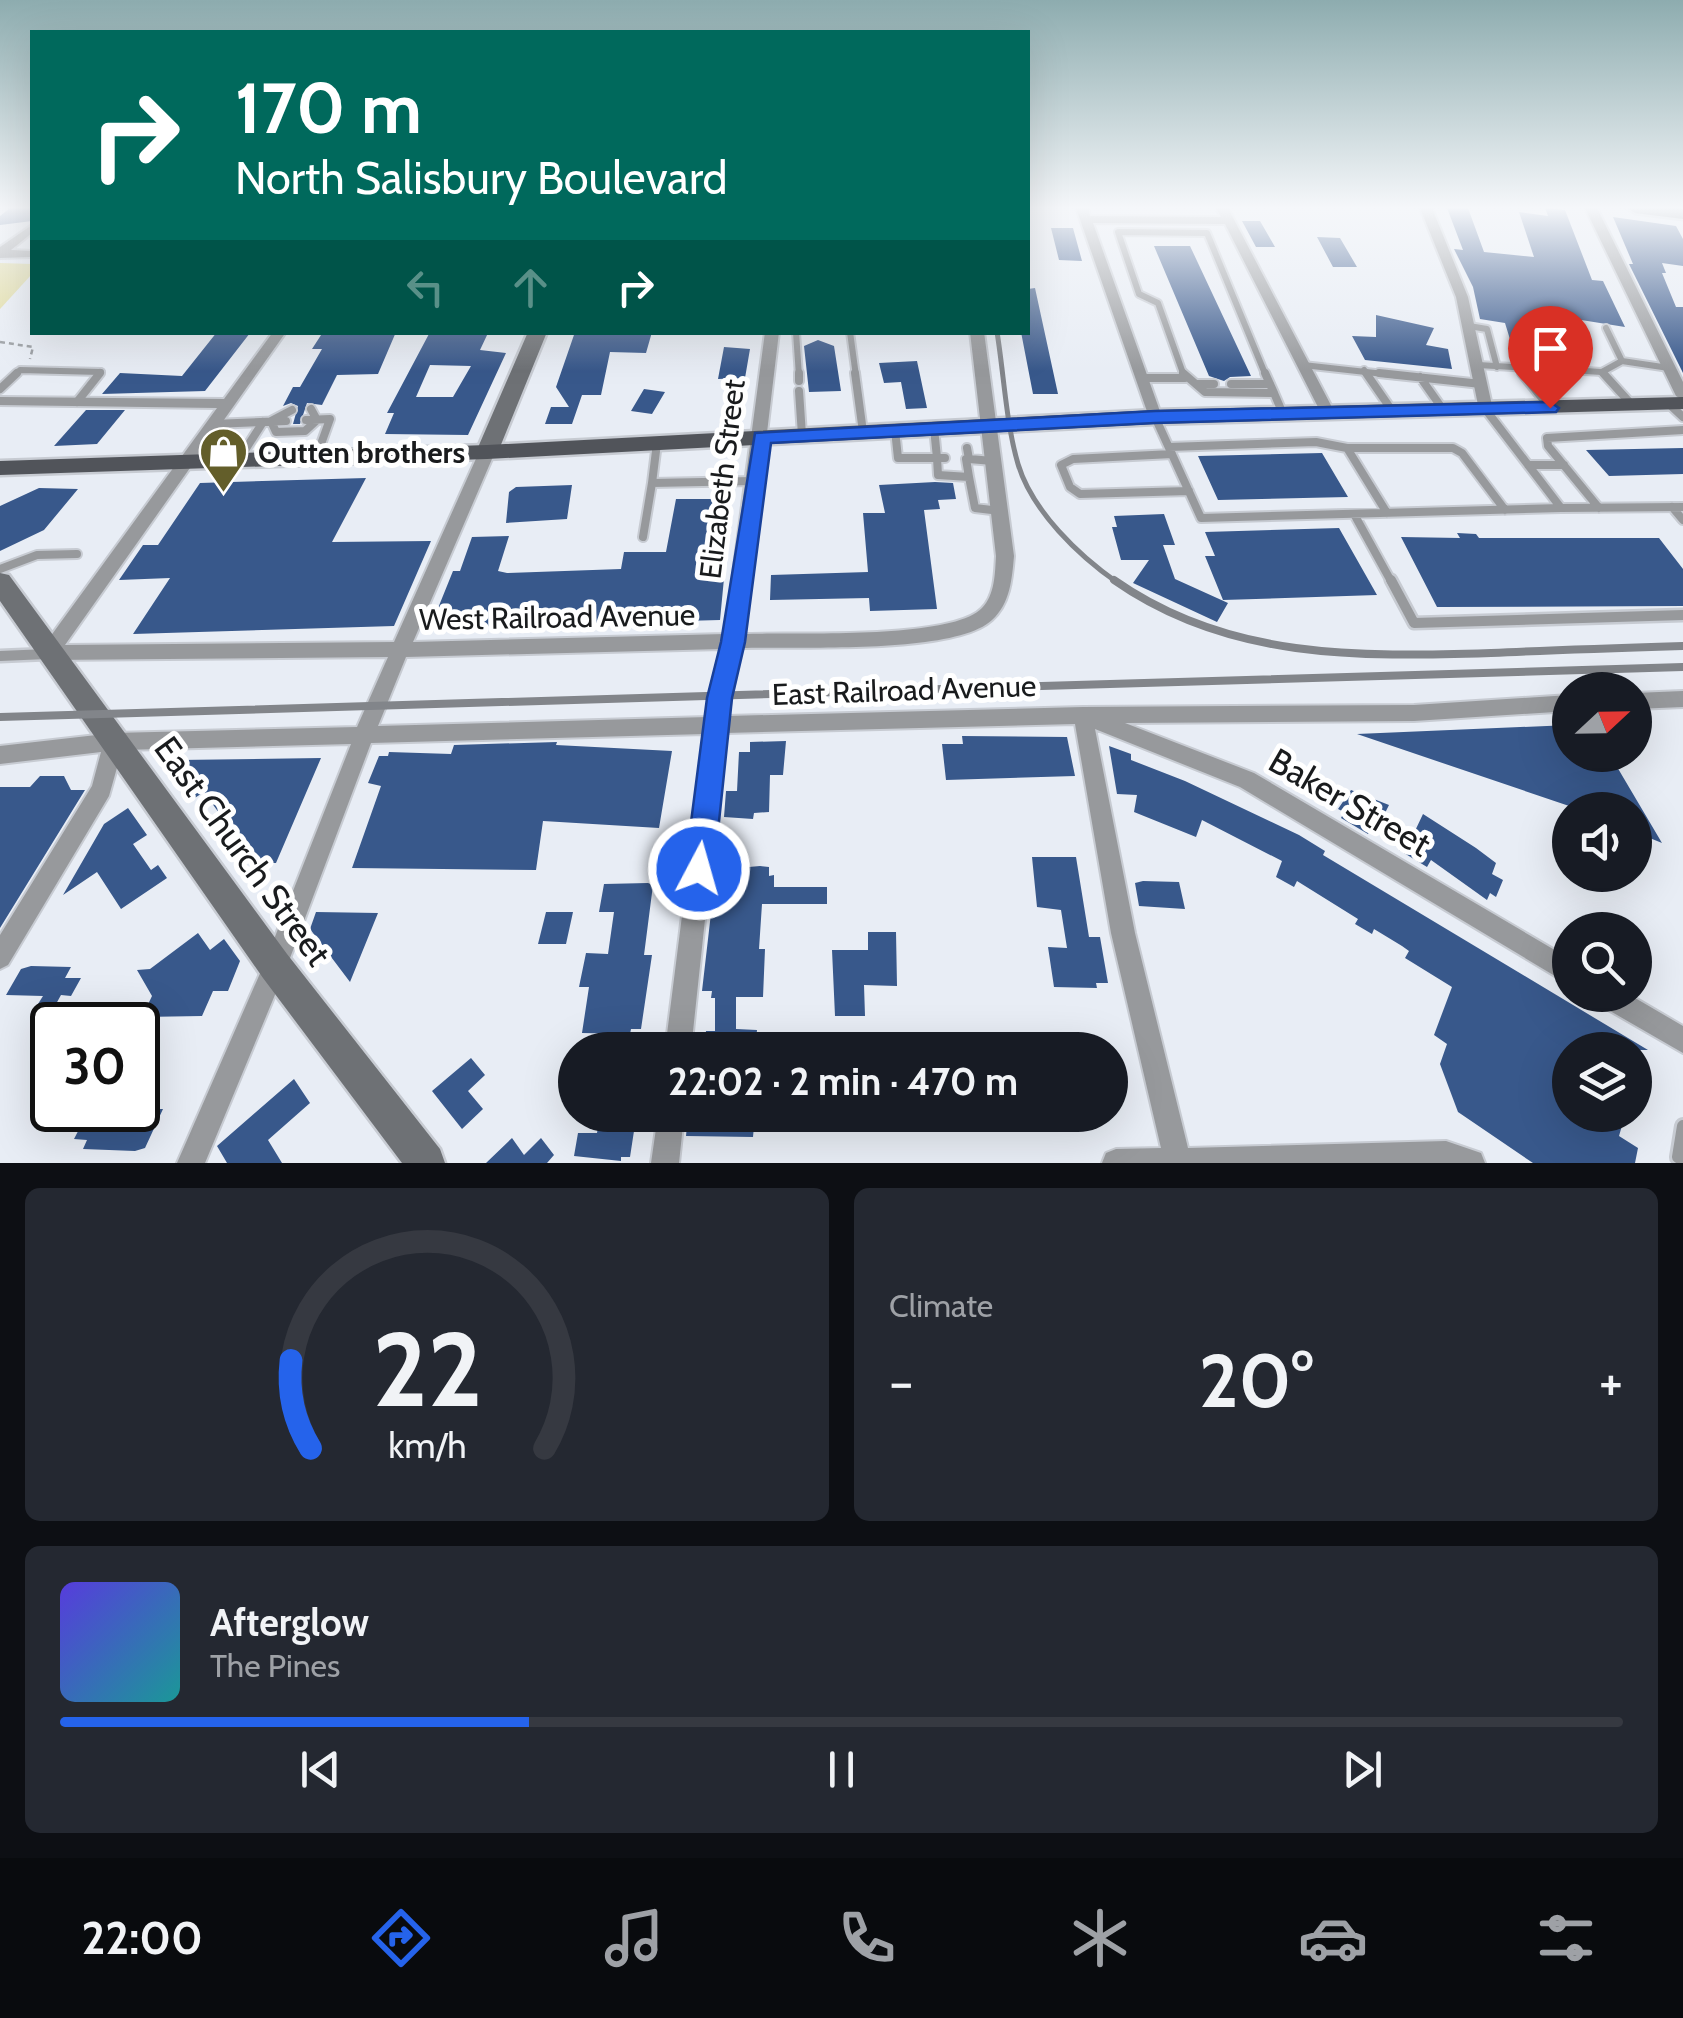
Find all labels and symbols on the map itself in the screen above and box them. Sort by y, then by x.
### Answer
pin [1508,306,1593,409]
street label: Elizabeth Street [691,377,753,581]
shop icon: Outten brothers [197,426,249,494]
place label: Outten brothers [258,434,465,471]
street label: West Railroad Avenue [419,596,695,638]
street label: East Railroad Avenue [771,667,1037,713]
north arrow [1552,672,1652,772]
street label: East Church Street [146,728,341,974]
street label: Baker Street [1262,739,1439,866]
position arrow [647,817,751,921]
speed limit sign: 30 [30,1002,160,1132]

